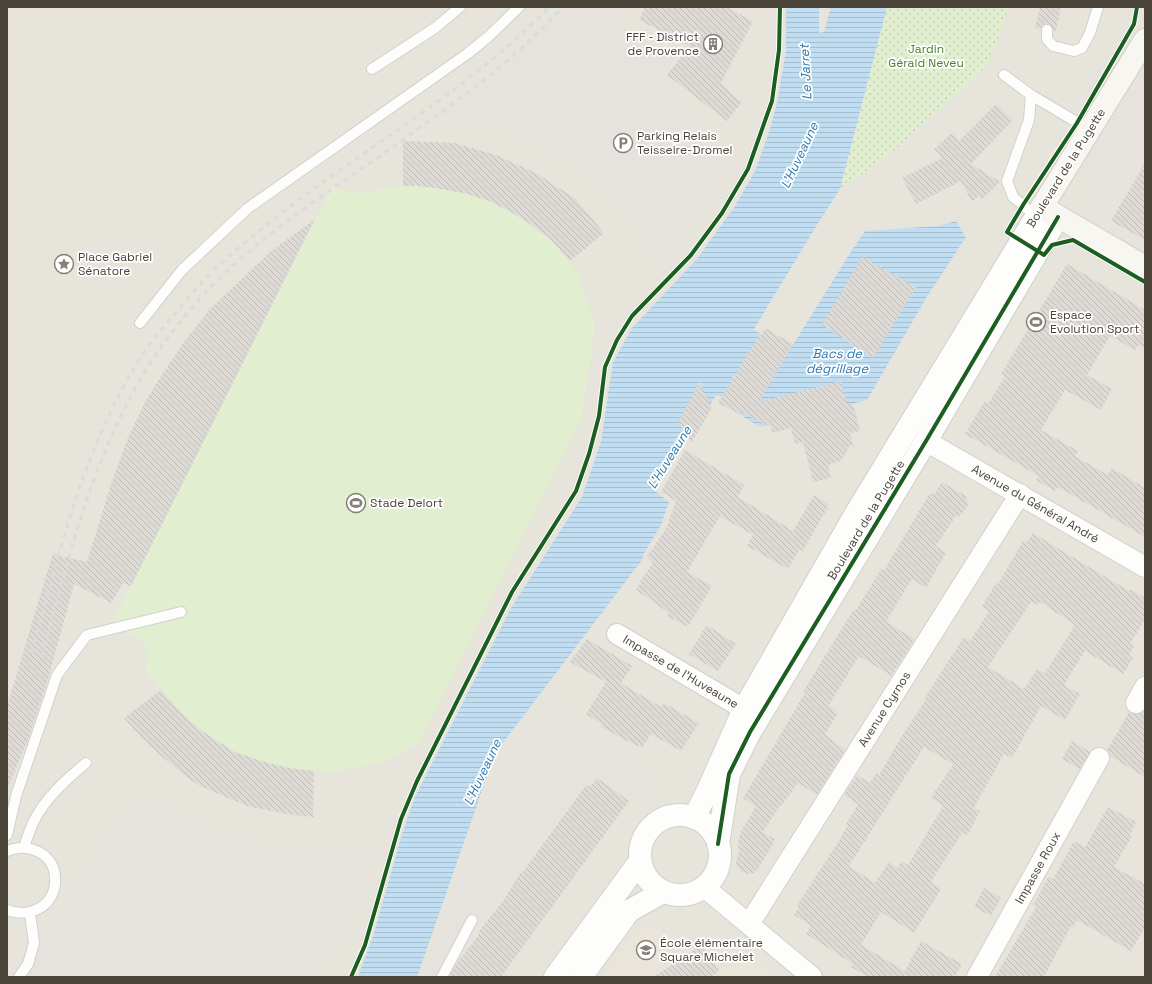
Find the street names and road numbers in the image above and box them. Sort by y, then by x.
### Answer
street label: Boulevard de la Pugette [1023,105,1109,231]
street label: Boulevard de la Pugette [824,457,908,583]
street label: Avenue du Général André [969,461,1102,547]
street label: Impasse de l'Huveaune [620,631,742,712]
street label: Avenue Cyrnos [855,668,914,750]
street label: Impasse Roux [1011,829,1064,907]

